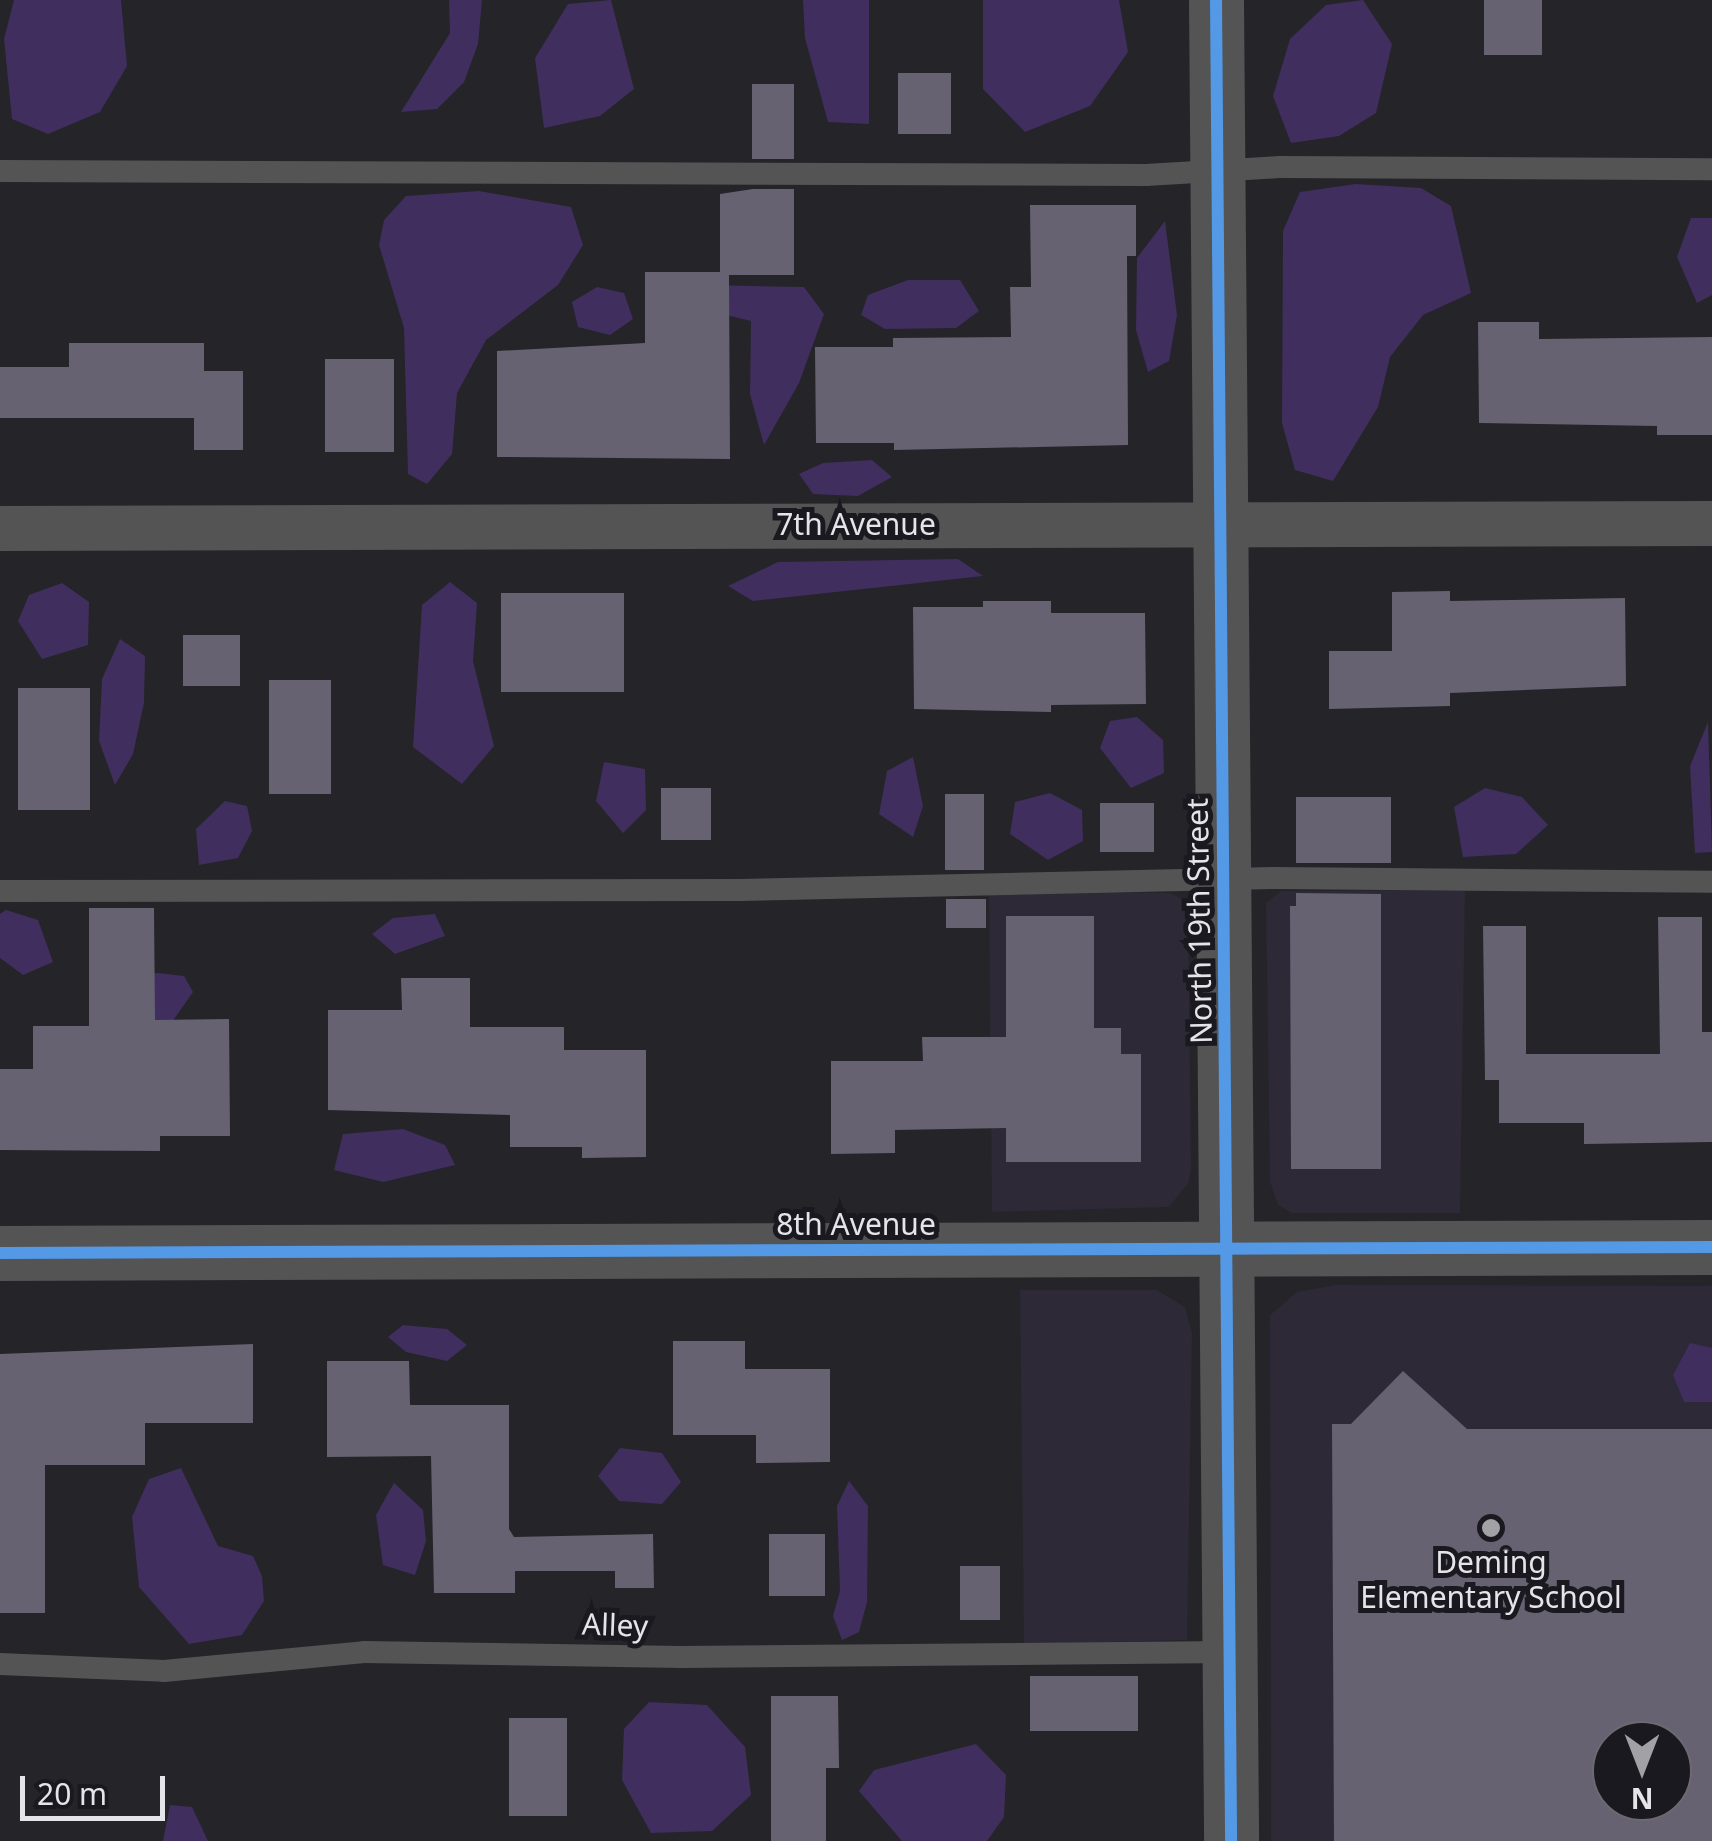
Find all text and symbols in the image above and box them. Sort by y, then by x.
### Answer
street label: 7th Avenue [776,506,936,542]
street label: North 19th Street [1179,798,1219,1044]
street label: 8th Avenue [776,1206,936,1242]
marker: Deming Elementary School [1480,1517,1502,1539]
place label: Deming Elementary School [1360,1544,1622,1614]
street label: Alley [581,1606,649,1644]
north arrow [1592,1721,1692,1821]
scale bar [25,1756,170,1818]
text: 20 m [37,1773,107,1814]
text: N [1631,1780,1653,1818]

